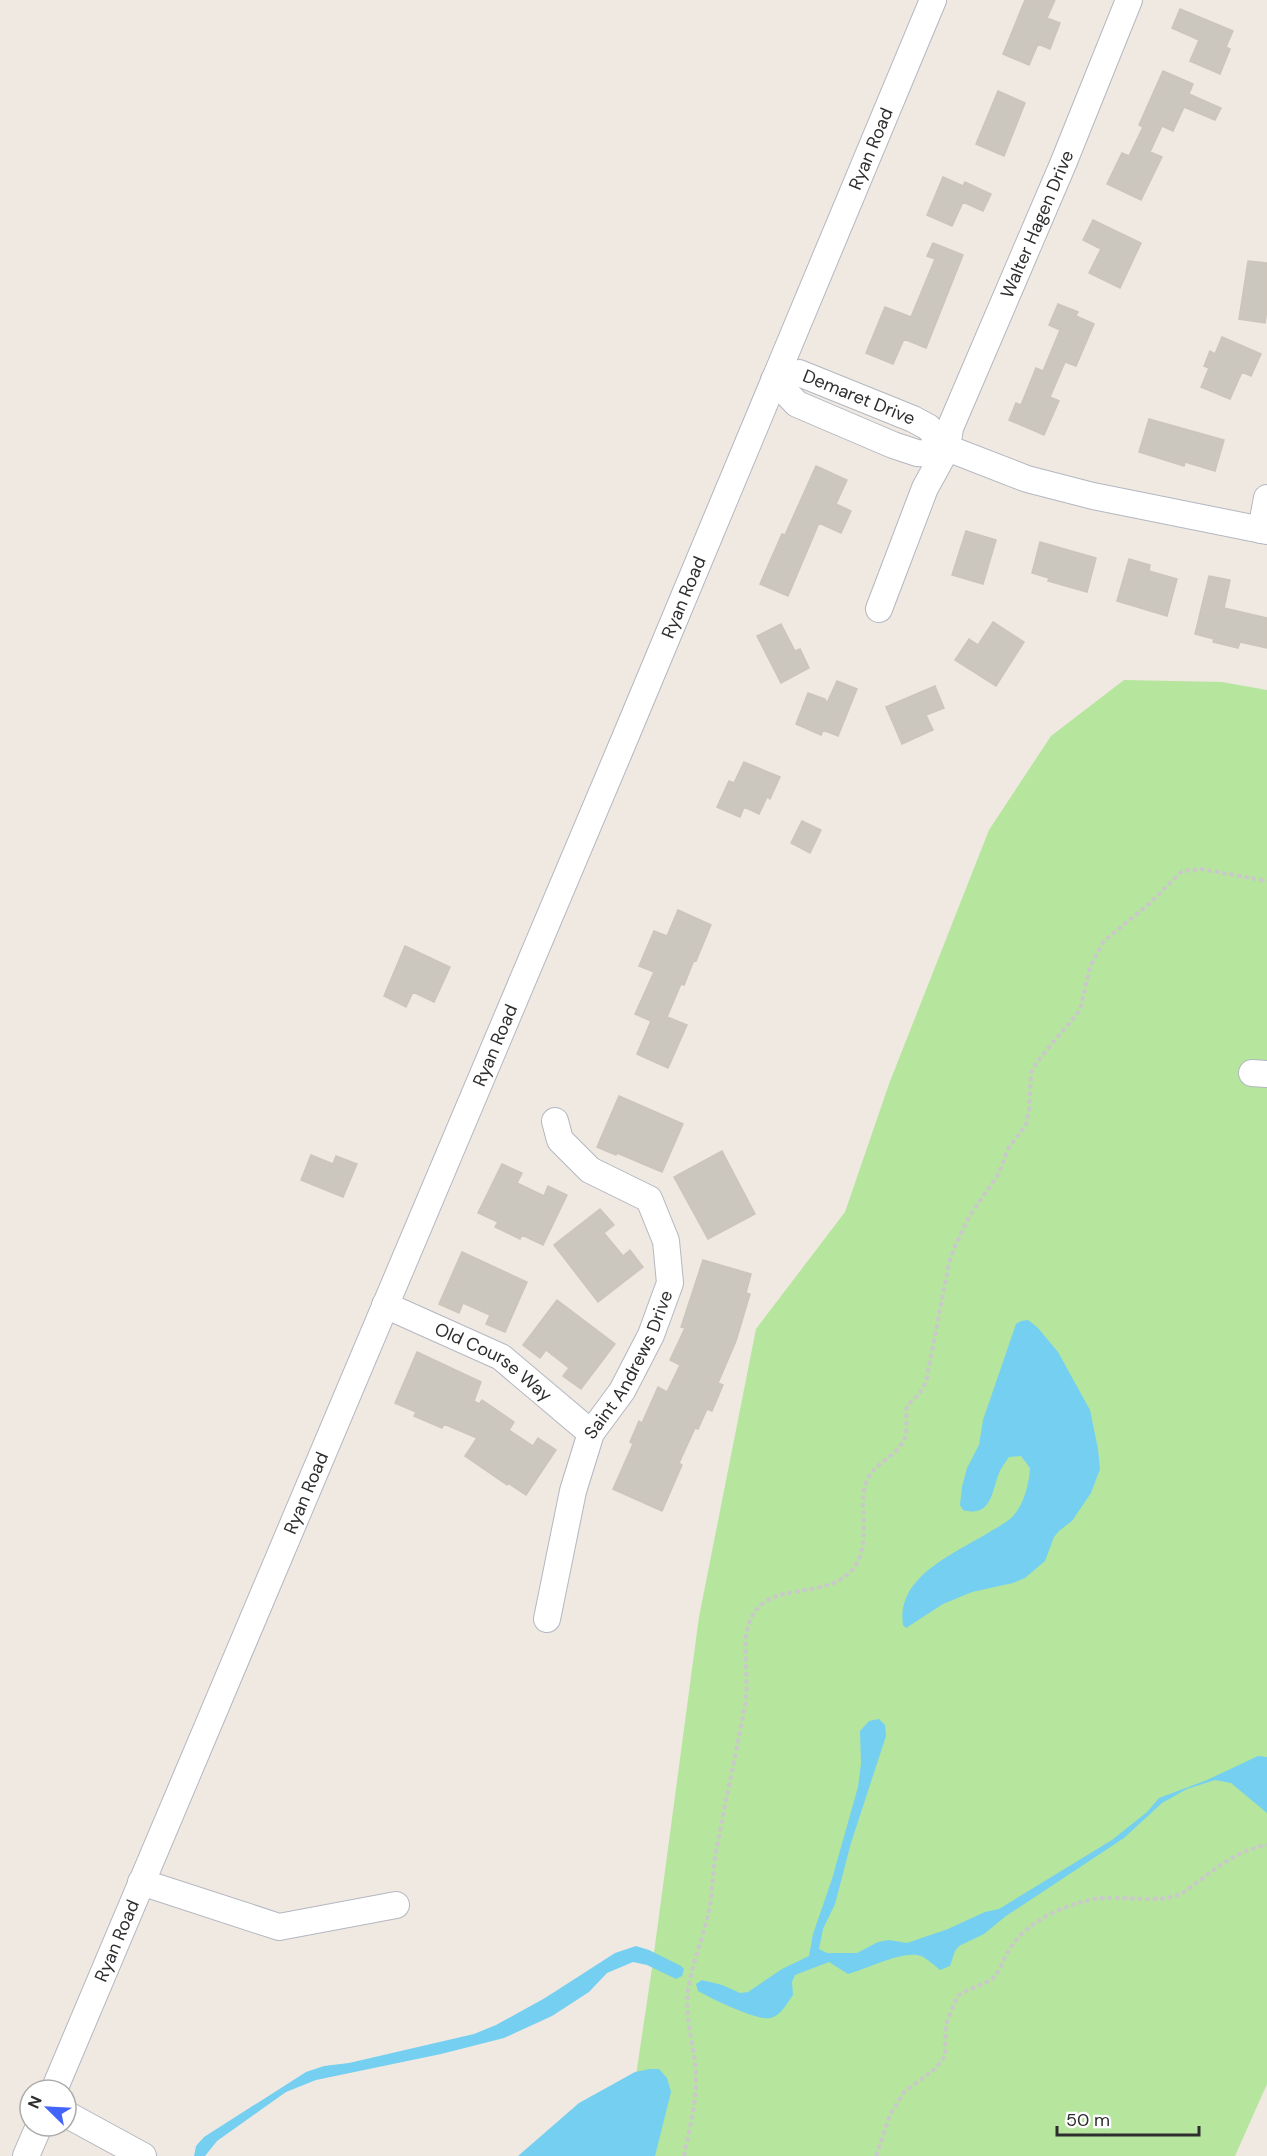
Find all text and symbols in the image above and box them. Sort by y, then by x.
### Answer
street label: Ryan Road [843,104,899,194]
street label: Walter Hagen Drive [995,147,1079,302]
street label: Demaret Drive [799,364,919,431]
street label: Ryan Road [656,553,712,642]
street label: Ryan Road [467,1001,523,1090]
street label: Saint Andrews Drive [579,1287,678,1444]
street label: Old Course Way [431,1317,557,1407]
street label: Ryan Road [278,1448,334,1538]
street label: Ryan Road [89,1896,145,1986]
north arrow [18,2078,78,2138]
text: N [23,2093,47,2112]
scale bar [1057,2099,1200,2137]
text: 50 m [1066,2108,1110,2132]

